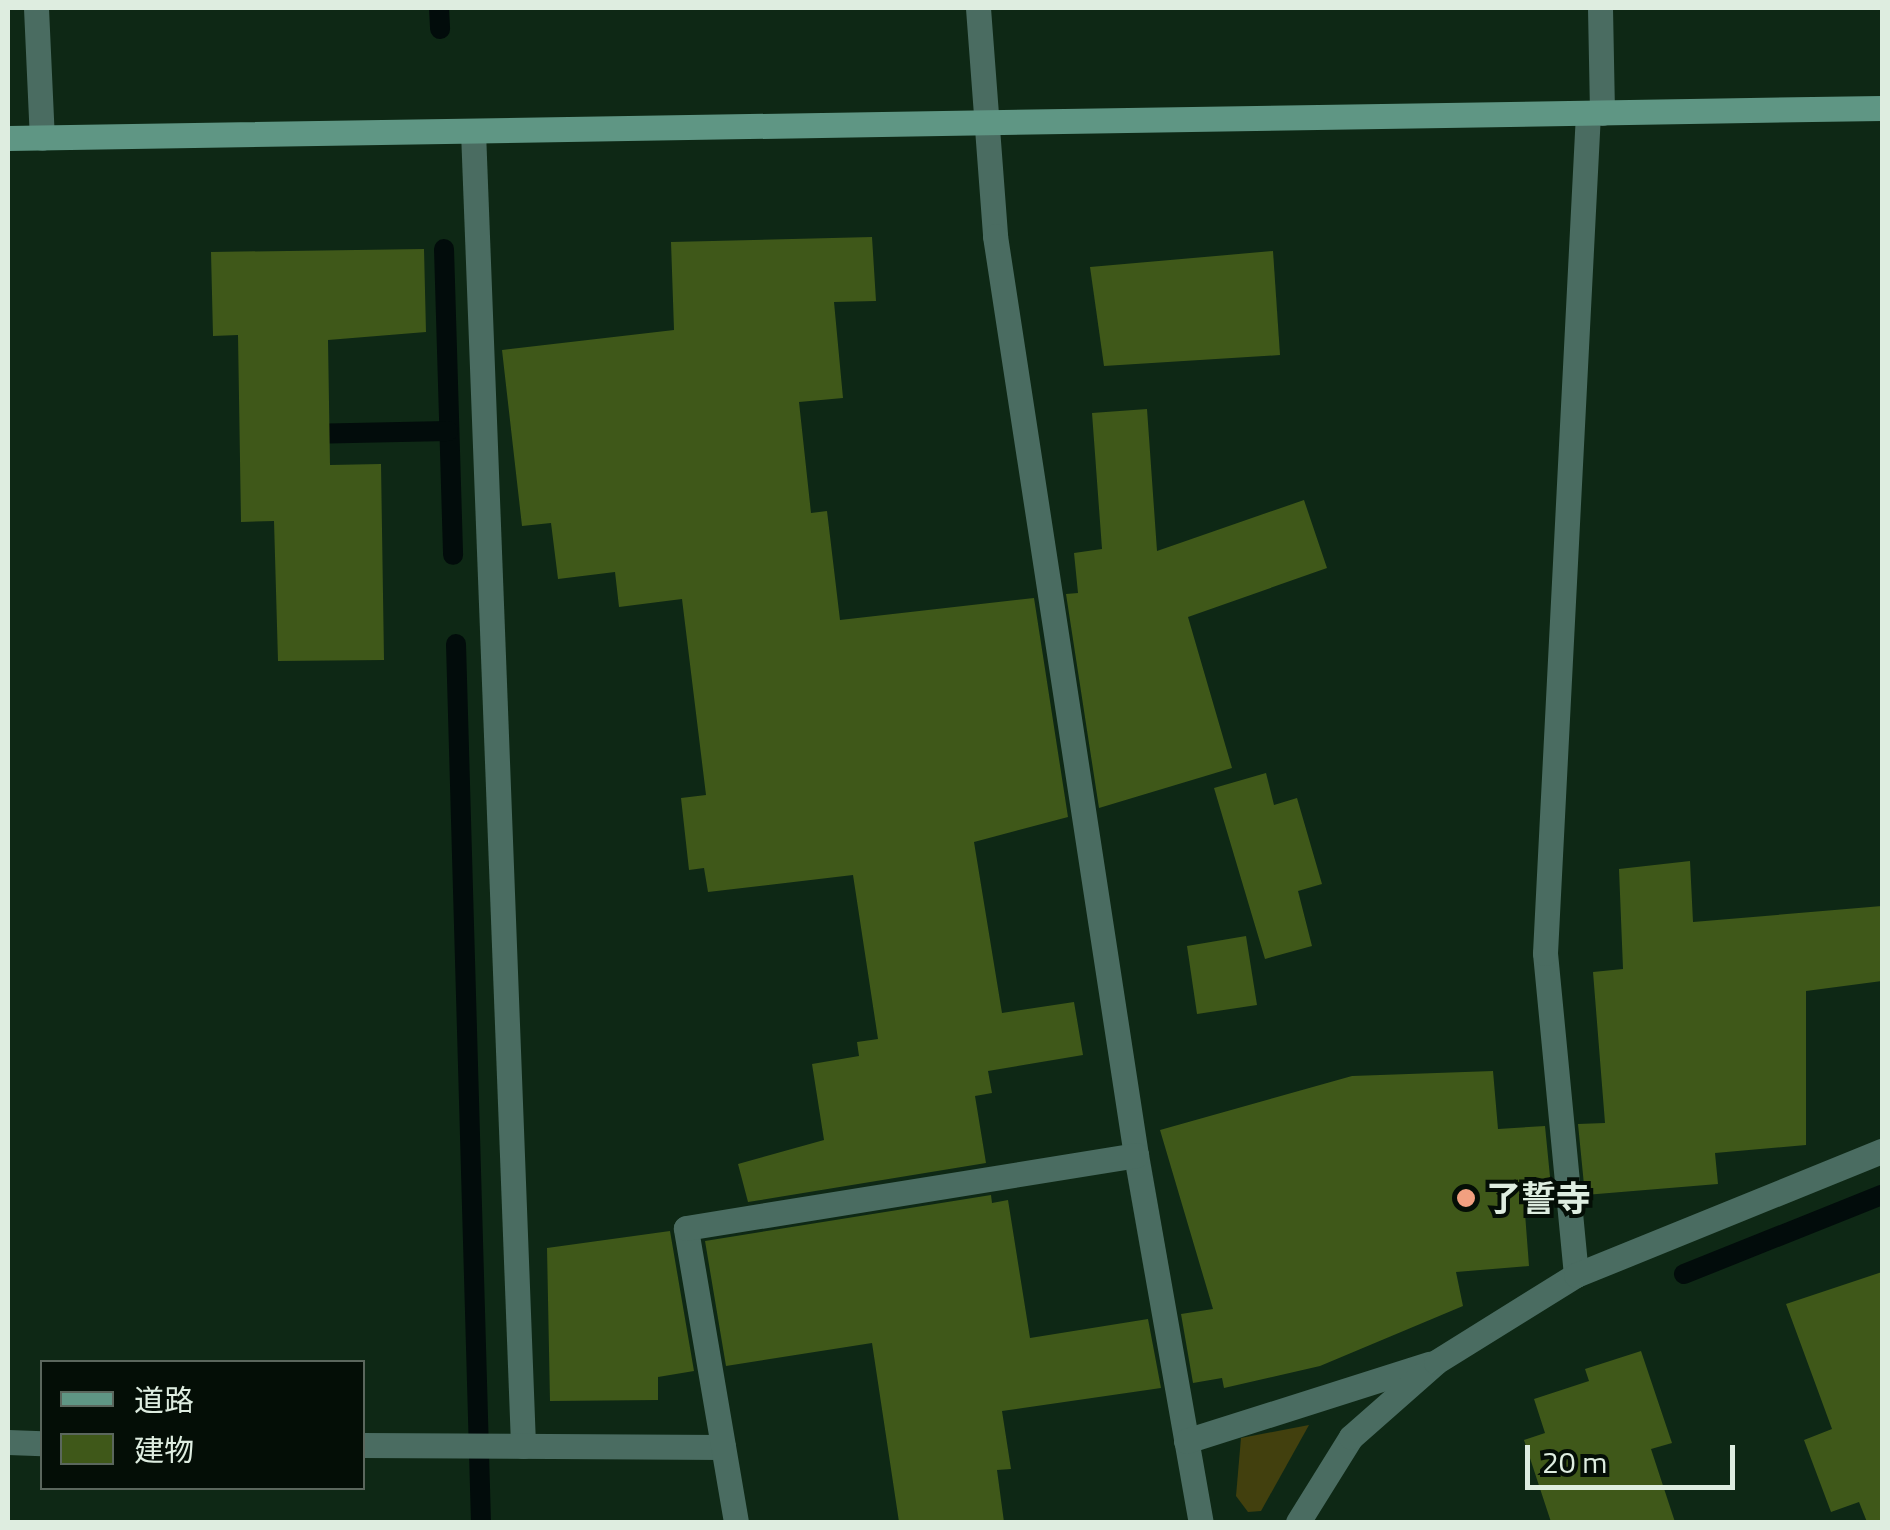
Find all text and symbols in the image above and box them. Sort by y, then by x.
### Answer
place label: 了誓寺 [1486,1177,1591,1219]
marker: 了誓寺 [1455,1187,1477,1209]
legend [40,1360,365,1490]
text: 道路 [134,1377,194,1423]
scale bar [1530,1425,1740,1487]
text: 建物 [134,1427,194,1473]
text: 20 m [1542,1439,1607,1485]

